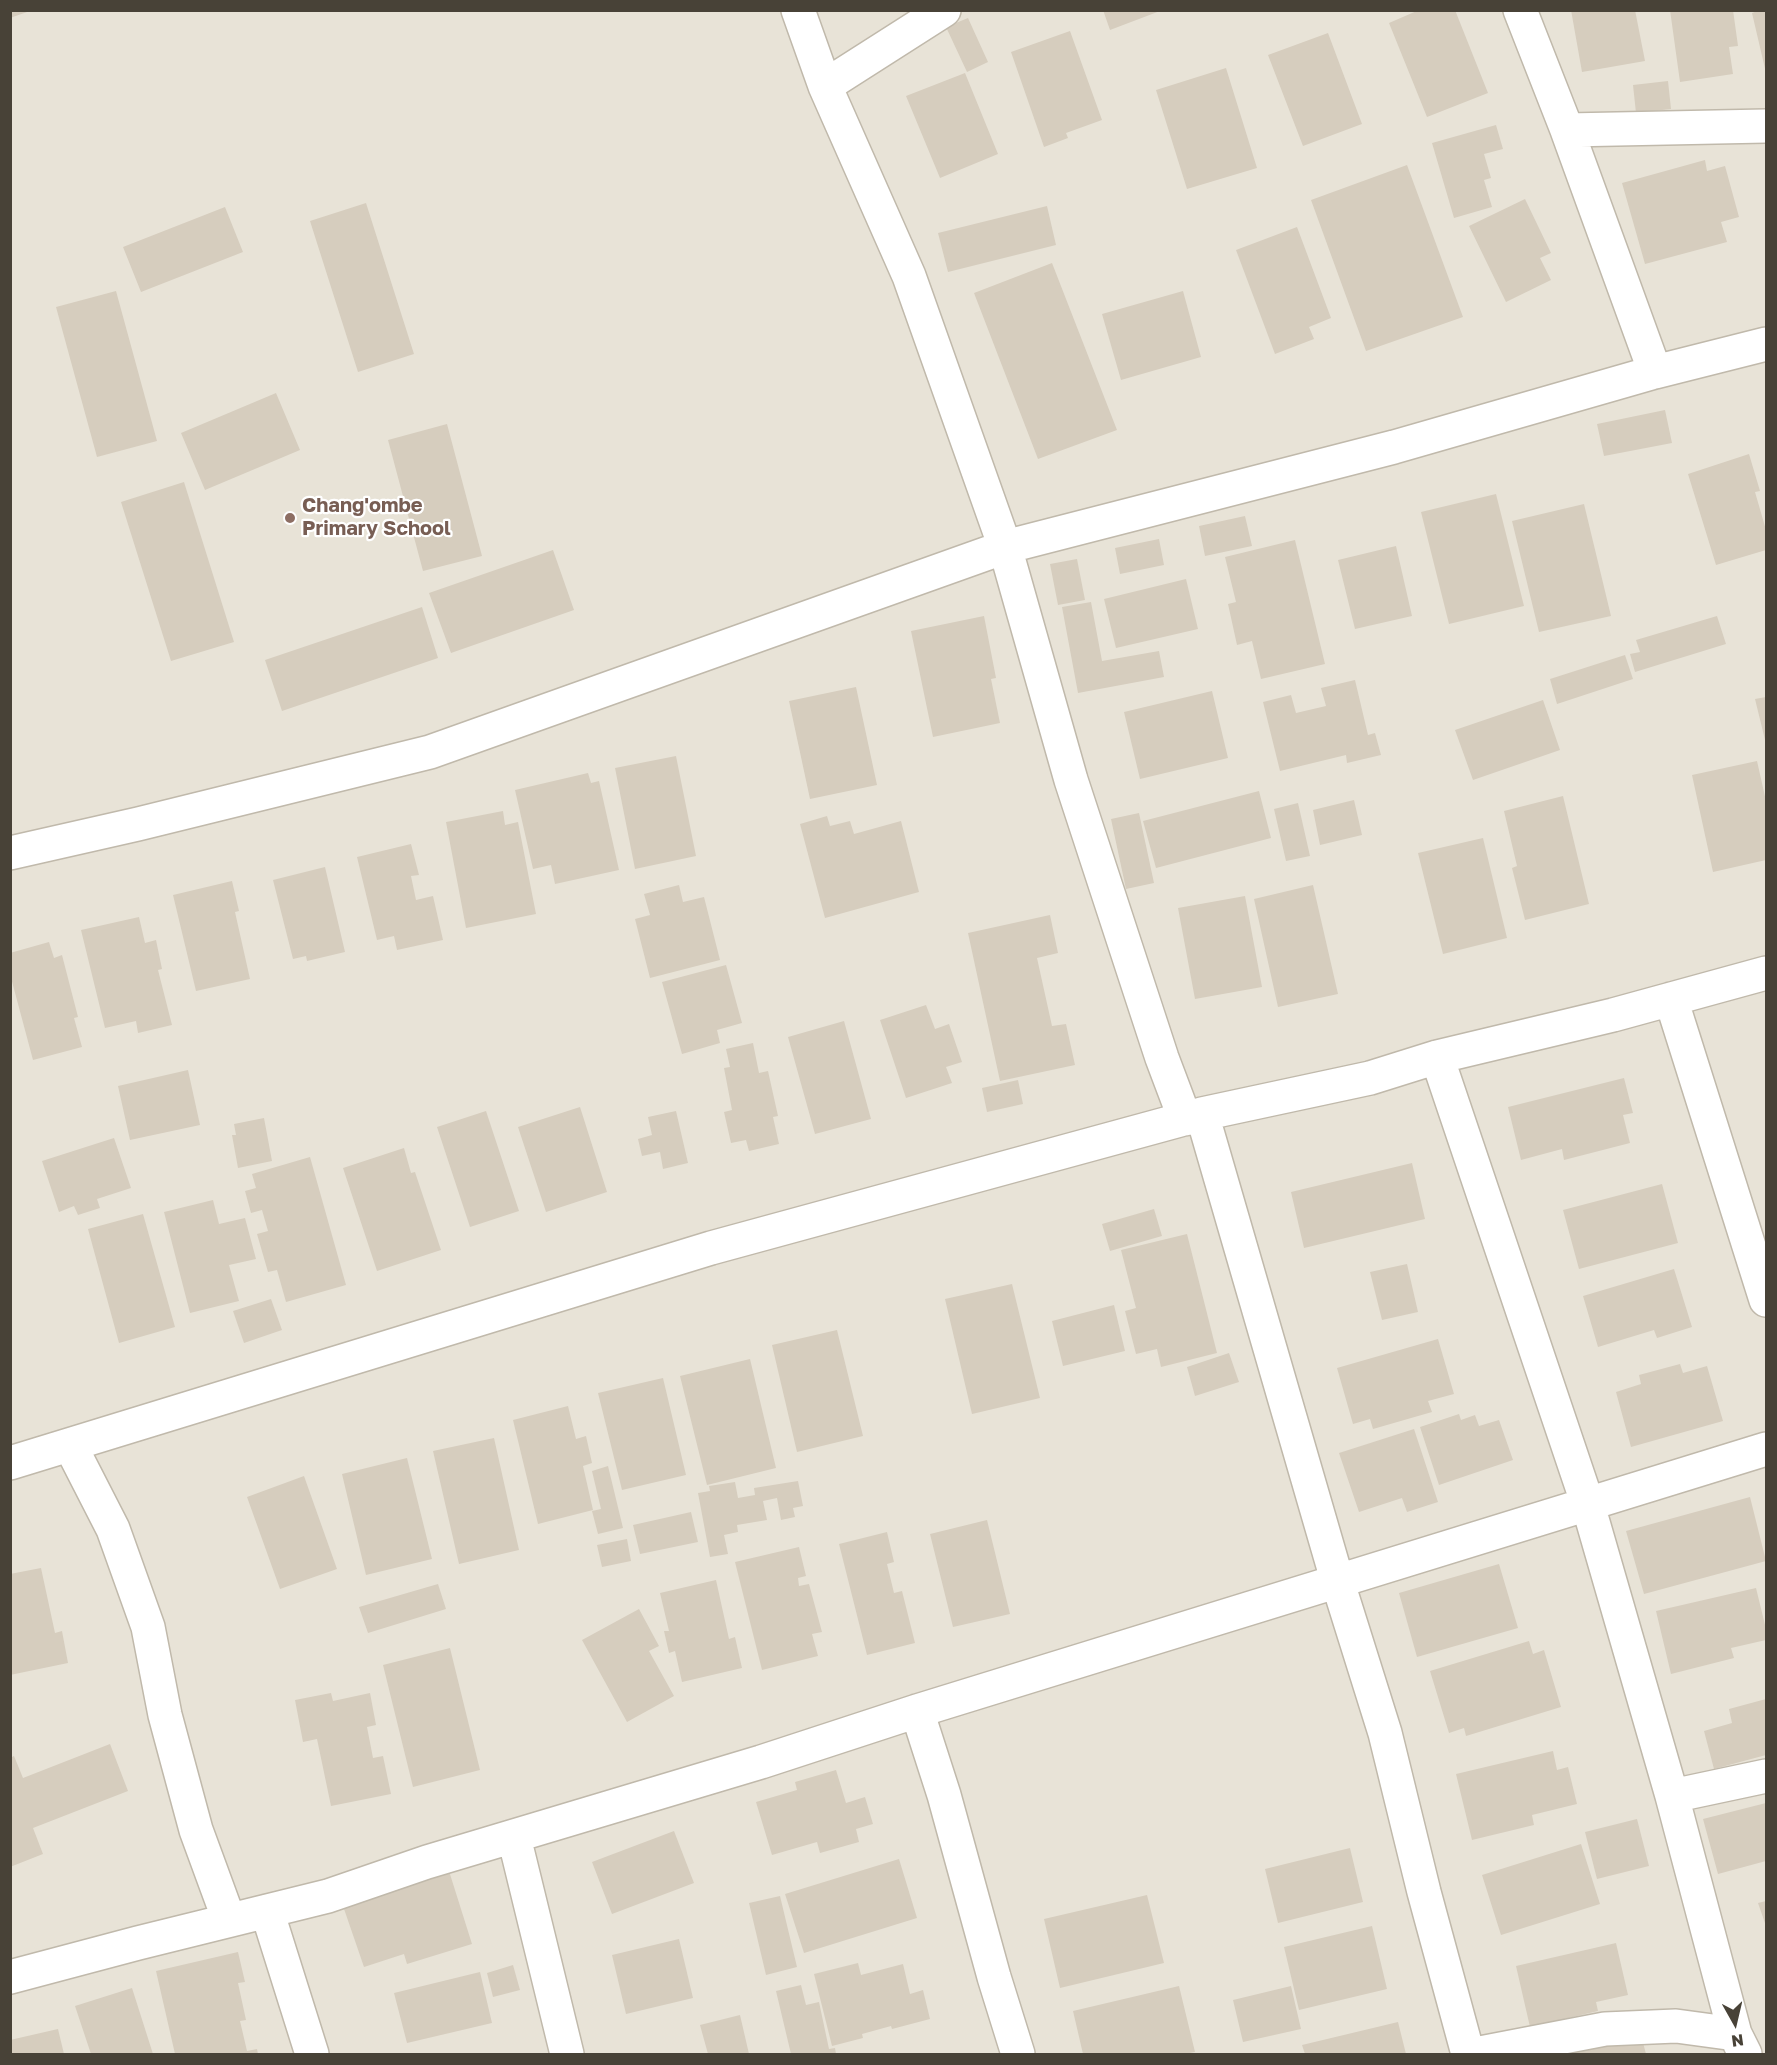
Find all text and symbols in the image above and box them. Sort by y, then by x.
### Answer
place label: Chang'ombe Primary School [302,494,451,541]
marker: Chang'ombe Primary School [283,511,297,525]
north arrow [1705,1993,1765,2053]
text: N [1730,2030,1745,2052]

